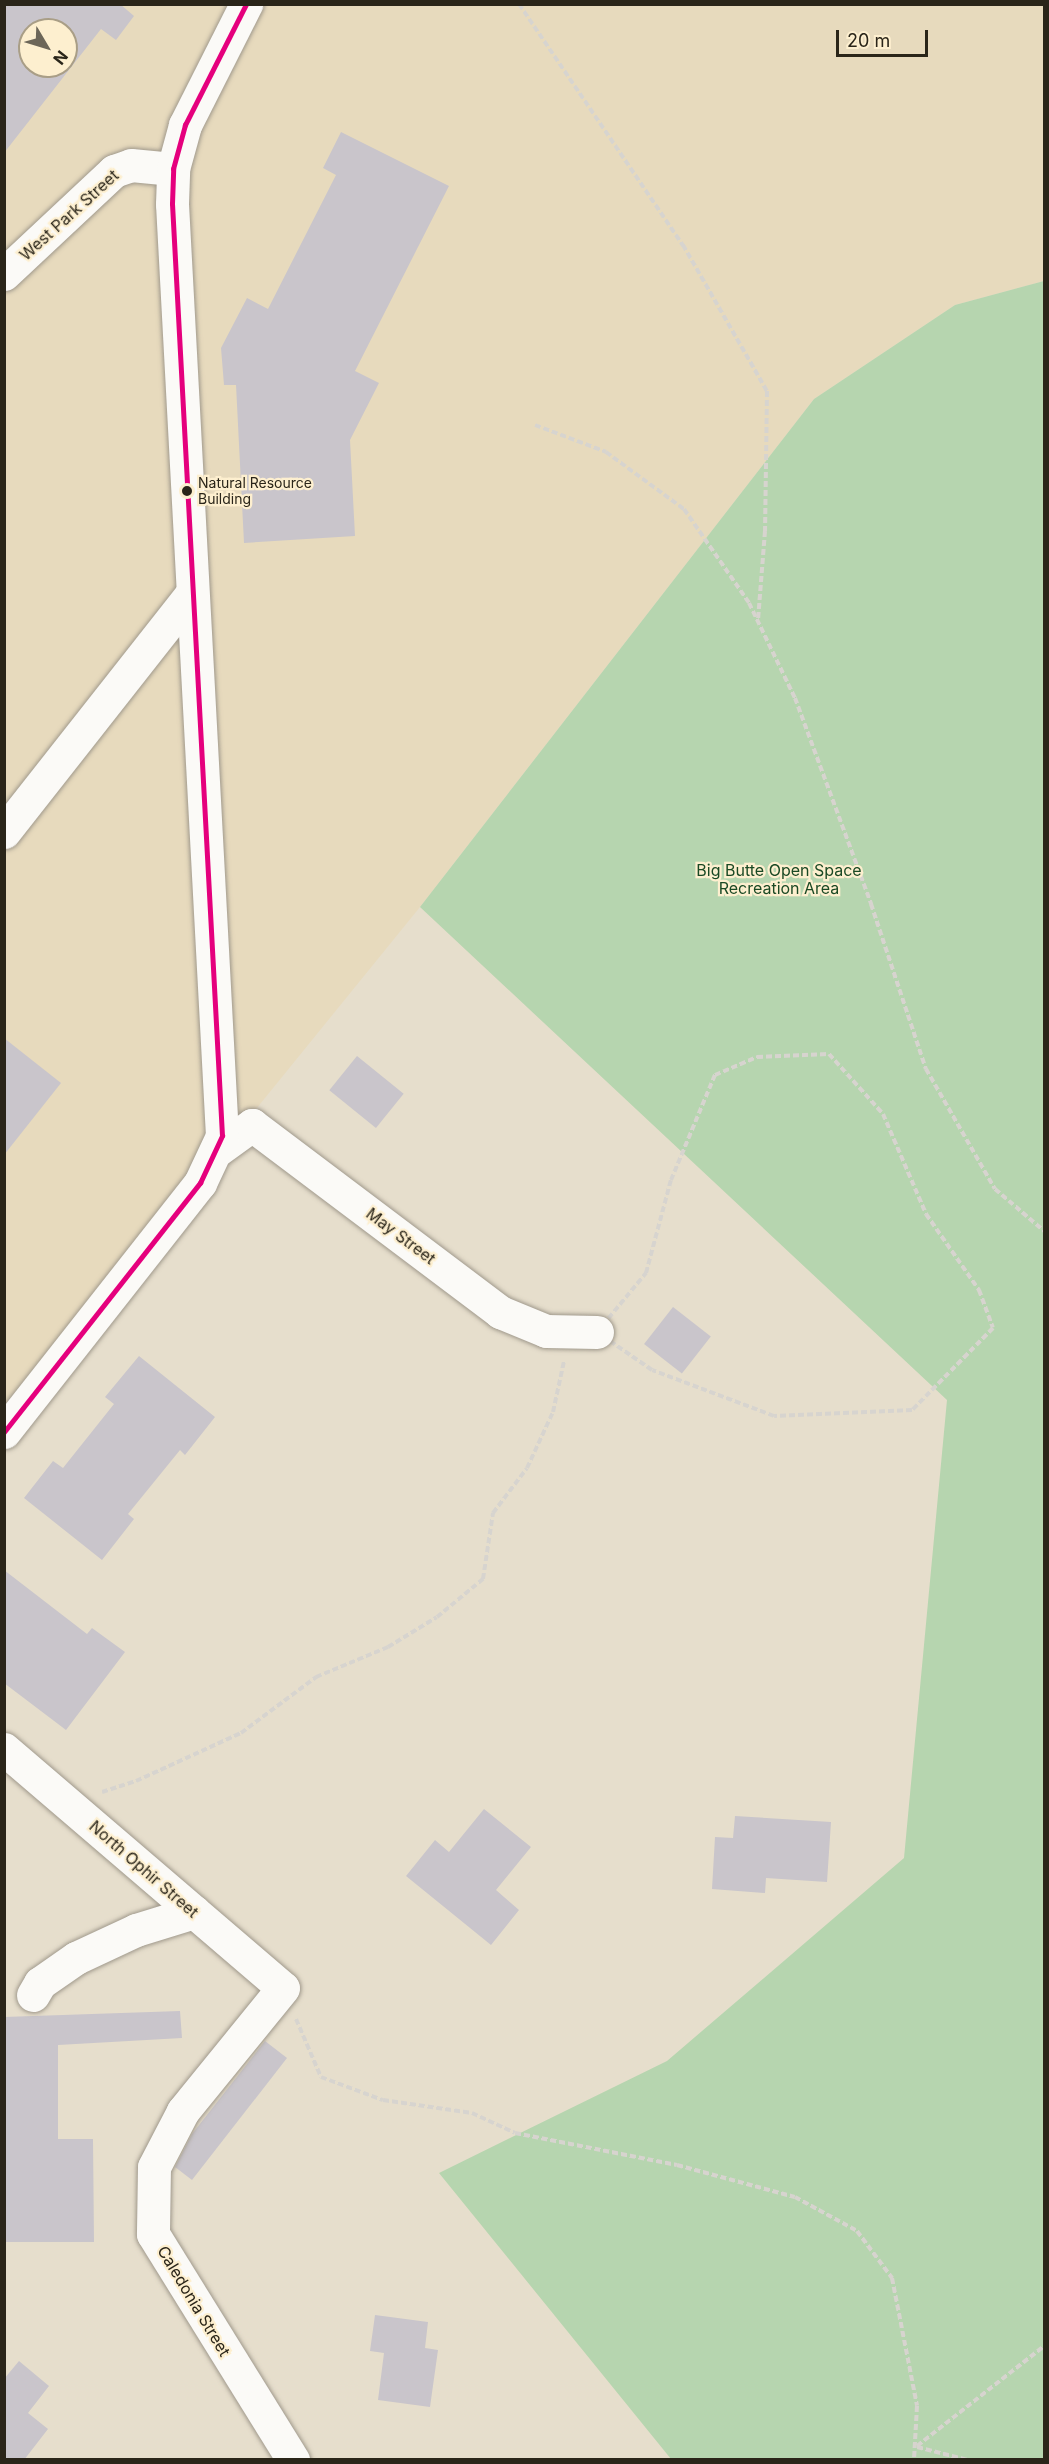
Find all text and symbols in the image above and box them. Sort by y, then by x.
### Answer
north arrow [18,18,78,78]
scale bar [839,18,930,56]
text: 20 m [847,30,890,51]
text: N [49,47,72,69]
street label: West Park Street [16,166,122,264]
place label: Natural Resource Building [198,475,312,508]
marker: Natural Resource Building [181,485,193,497]
park label: Big Butte Open Space Recreation Area [696,860,862,898]
street label: May Street [363,1204,439,1268]
street label: North Ophir Street [86,1816,202,1922]
street label: Caledonia Street [154,2242,234,2360]

